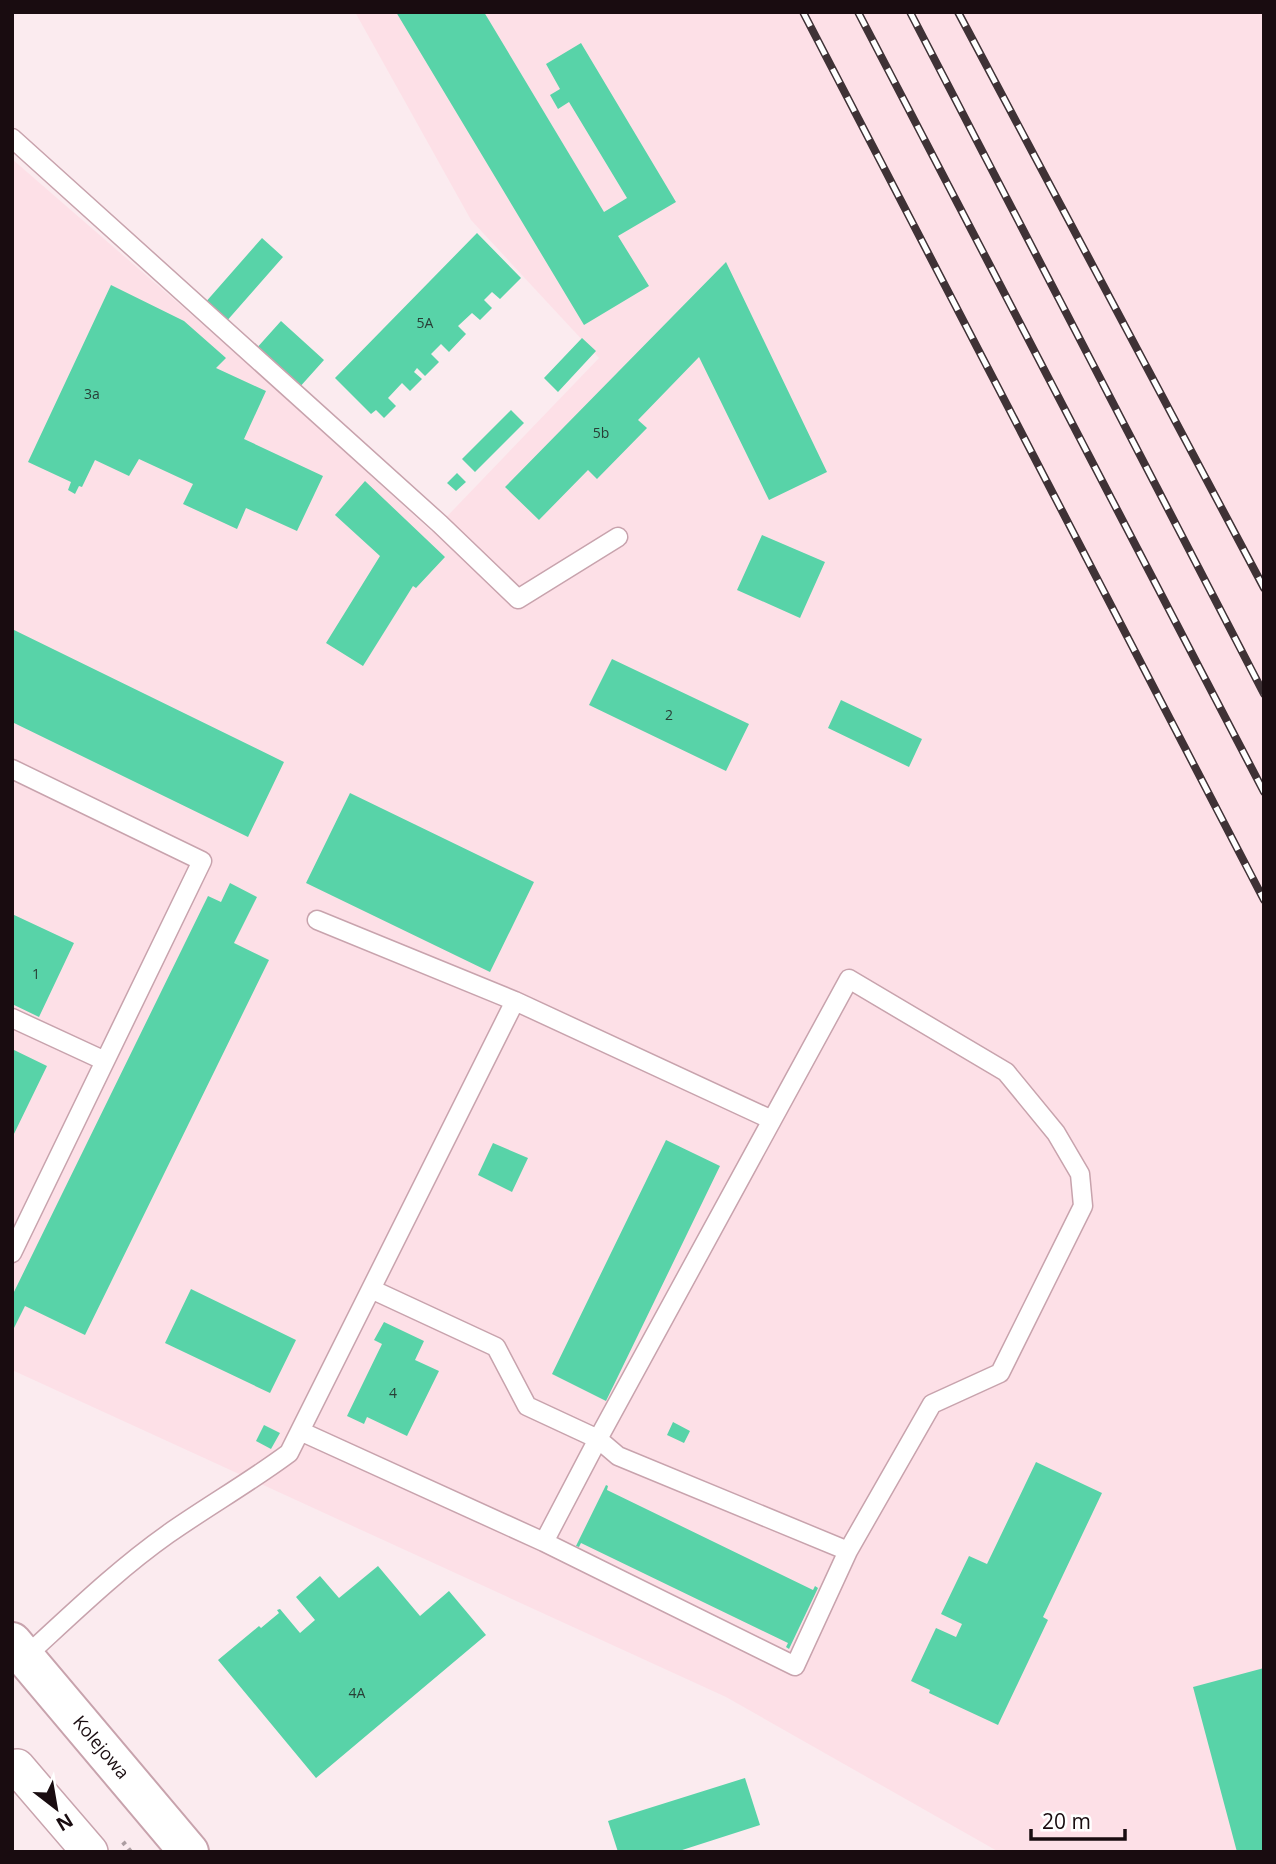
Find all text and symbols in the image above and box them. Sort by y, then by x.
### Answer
house number: 5A [417,313,434,332]
house number: 3a [84,384,100,403]
house number: 5b [593,423,609,442]
house number: 2 [665,705,673,724]
house number: 1 [32,964,40,983]
house number: 4 [389,1383,397,1402]
house number: 4A [349,1683,366,1702]
street label: Kolejowa [68,1710,135,1784]
north arrow [21,1773,91,1843]
scale bar [1031,1798,1126,1842]
text: N [51,1807,78,1838]
text: 20 m [1042,1807,1091,1835]

